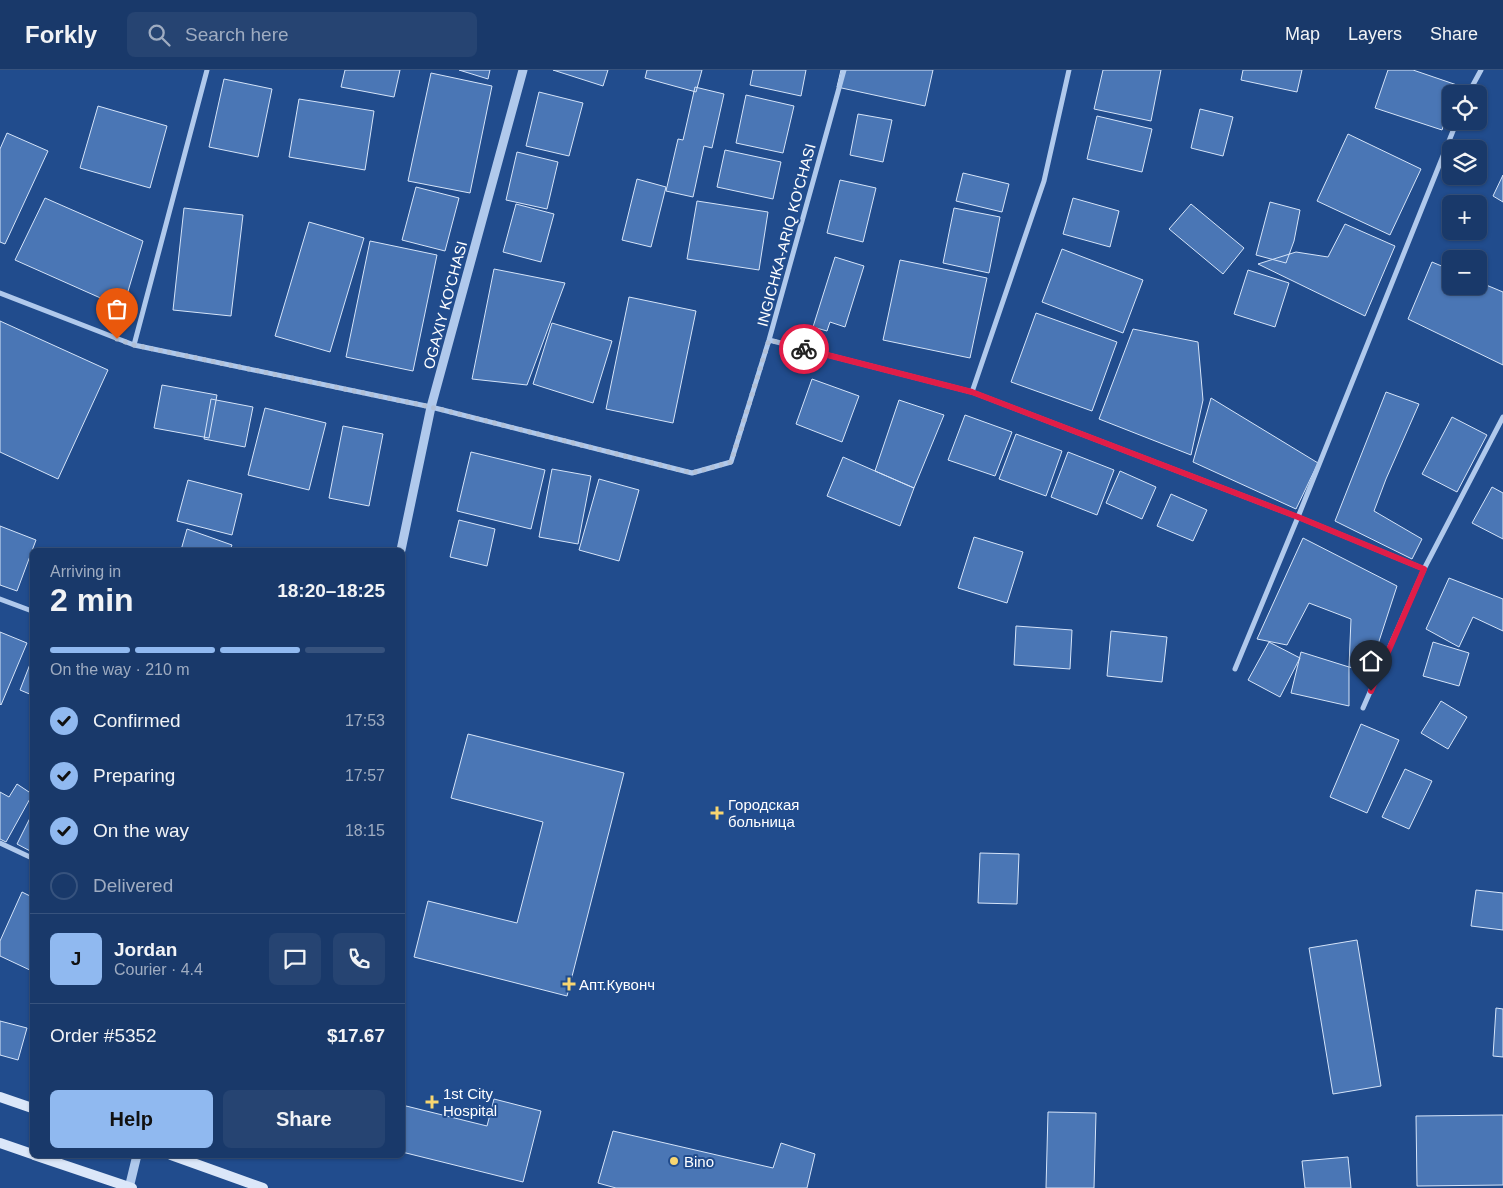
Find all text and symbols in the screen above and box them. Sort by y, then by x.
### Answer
search box [127,12,477,57]
text: Forkly [25,21,97,48]
icon: search [145,21,173,49]
text: Search here [185,24,289,45]
text: Map [1285,24,1320,44]
text: Layers [1348,24,1402,44]
text: Share [1430,24,1478,44]
map controls [1442,85,1487,295]
button: locate [1442,85,1487,130]
button: layers [1442,140,1487,185]
street label: INGICHKA-ARIQ KO'CHASI [753,142,819,328]
button: + [1442,195,1487,240]
street label: OGAXIY KO'CHASI [420,239,470,371]
button: − [1442,250,1487,295]
pin [96,288,138,339]
icon: bag [103,295,131,323]
courier [779,324,829,374]
icon: bike [790,335,818,363]
text: Arriving in [50,563,121,580]
text: 18:20–18:25 [277,580,385,601]
text: 2 min [50,582,134,618]
pin [1350,640,1392,691]
icon: home [1357,647,1385,675]
text: On the way · 210 m [50,661,190,678]
icon: check [50,707,78,735]
text: Confirmed [93,710,181,731]
text: 17:53 [345,712,385,729]
icon: check [50,762,78,790]
text: Preparing [93,765,175,786]
text: 17:57 [345,767,385,784]
place label: Городская больница [728,796,799,830]
marker: Городская больница [710,806,724,820]
icon: check [50,817,78,845]
text: On the way [93,820,189,841]
text: 18:15 [345,822,385,839]
text: Delivered [93,875,173,896]
button: chat [269,933,321,985]
button: phone [333,933,385,985]
text: Jordan [114,939,177,960]
text: J [71,948,81,969]
text: Courier · 4.4 [114,961,203,978]
place label: Апт.Кувонч [579,976,655,993]
marker: Апт.Кувонч [563,978,575,990]
text: Order #5352 [50,1025,157,1046]
text: $17.67 [327,1025,385,1046]
place label: 1st City Hospital [443,1085,497,1119]
button: Help [50,1090,213,1148]
button: Share [223,1090,385,1148]
marker: 1st City Hospital [425,1095,439,1109]
place label: Bino [684,1153,714,1170]
marker: Bino [668,1155,680,1167]

